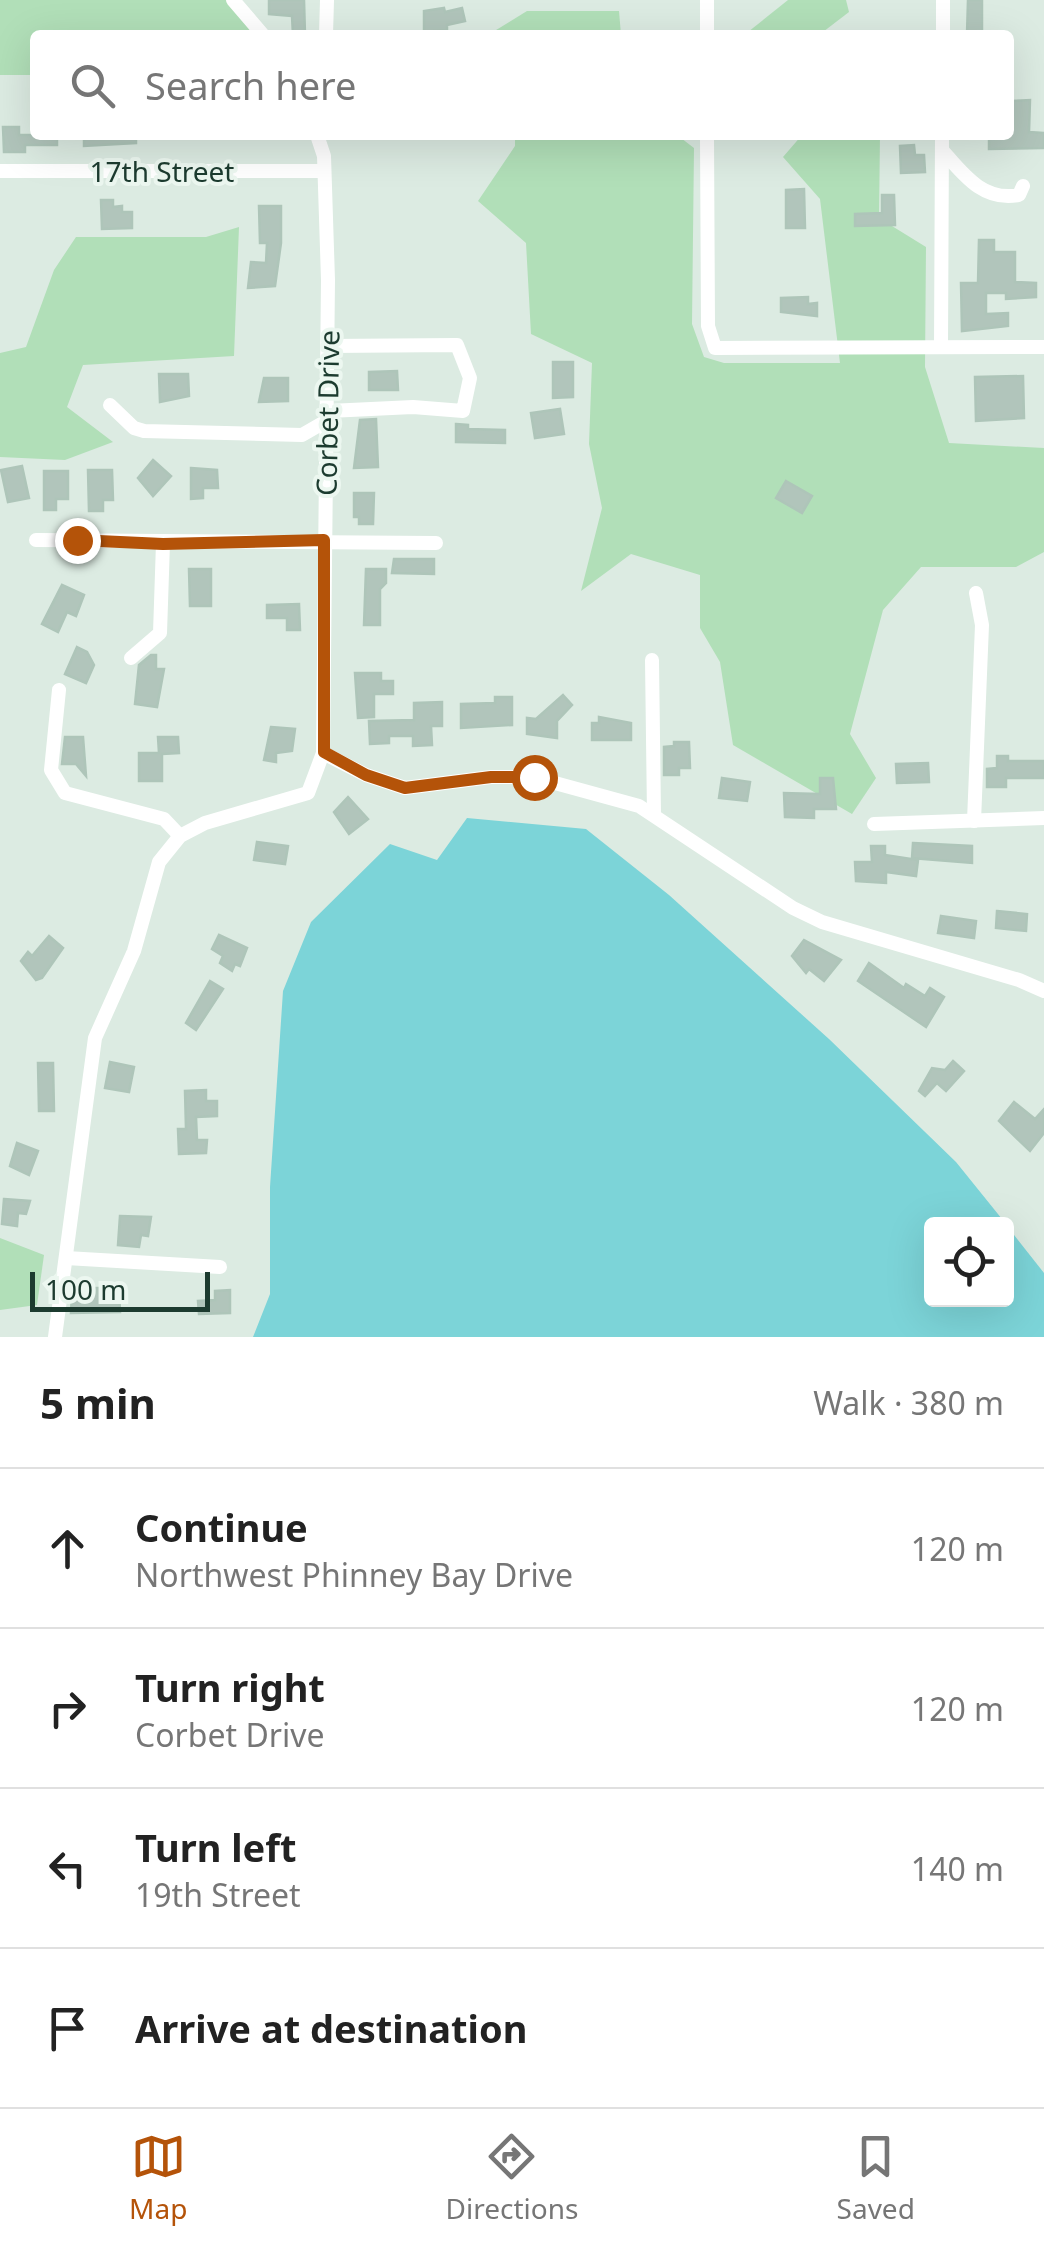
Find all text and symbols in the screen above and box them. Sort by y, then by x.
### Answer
search box [30,30,1014,140]
icon: search [65,58,120,113]
text: Search here [145,59,356,111]
street label: 17th Street [90,152,234,190]
street label: Corbet Drive [307,330,347,496]
route end [55,518,101,564]
route start [512,755,558,801]
map controls [924,1217,1014,1307]
button: locate [924,1217,1014,1307]
scale bar [30,1267,210,1312]
text: 100 m [45,1270,127,1308]
text: 5 min [40,1374,156,1431]
text: Walk · 380 m [813,1381,1004,1424]
text: Continue [135,1501,308,1553]
icon: ahead [40,1521,95,1576]
text: 120 m [911,1527,1004,1570]
text: Northwest Phinney Bay Drive [135,1553,573,1596]
text: Turn right [135,1661,325,1713]
icon: right [40,1681,95,1736]
text: 120 m [911,1687,1004,1730]
text: Corbet Drive [135,1713,325,1756]
text: Turn left [135,1821,297,1873]
icon: left [40,1841,95,1896]
text: 140 m [911,1847,1004,1890]
text: 19th Street [135,1873,301,1916]
icon: arrive [40,2001,95,2056]
text: Arrive at destination [135,2002,527,2054]
tab: Map [129,2129,187,2227]
tab: Directions [446,2129,578,2227]
tab: Saved [837,2129,915,2227]

